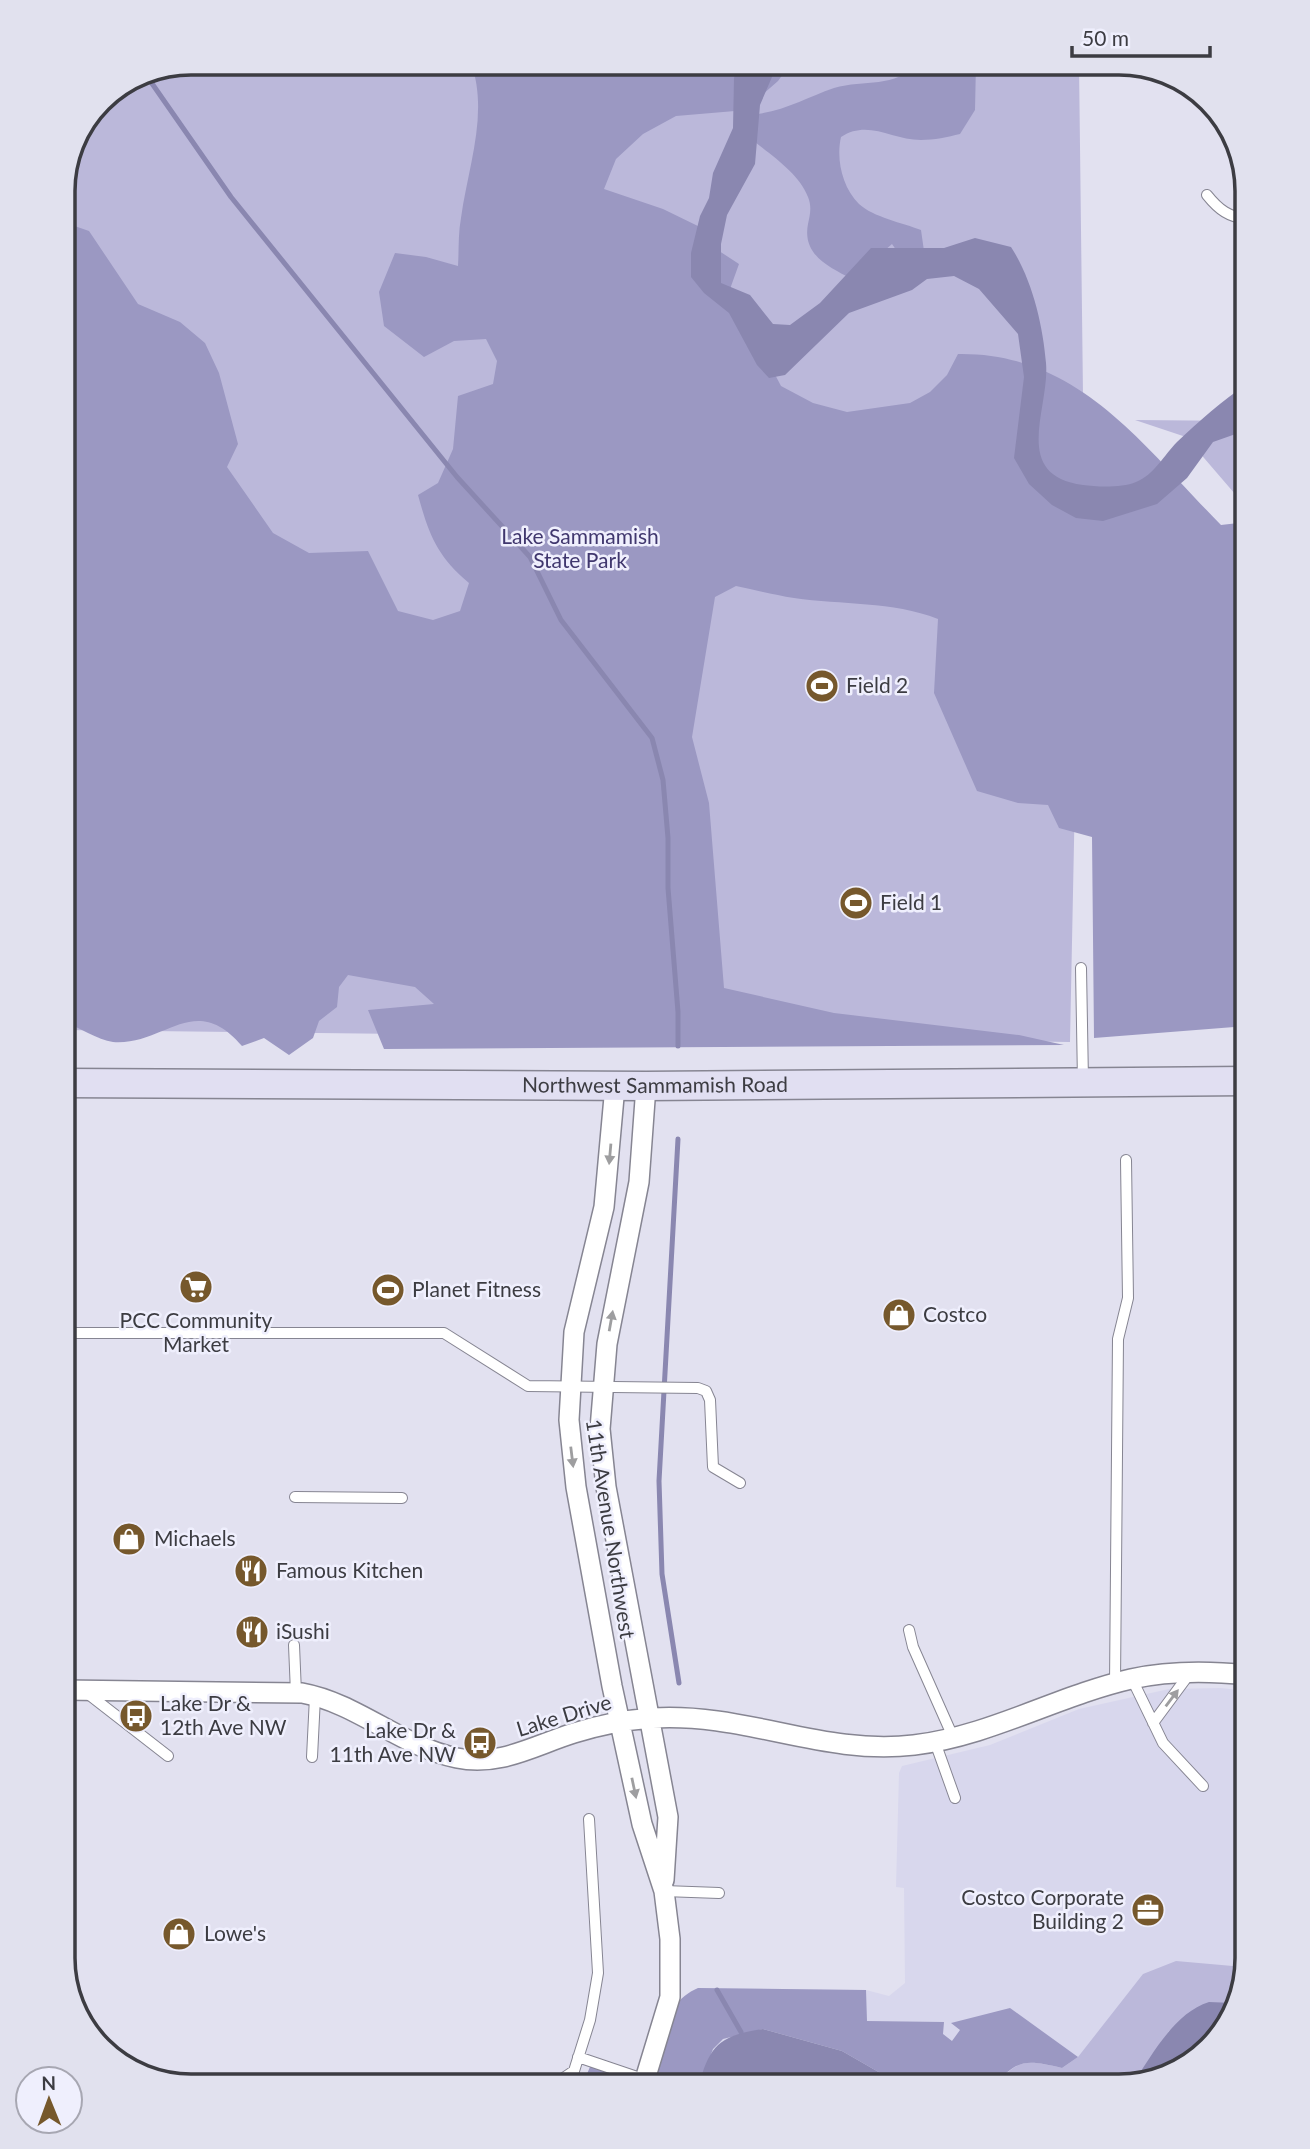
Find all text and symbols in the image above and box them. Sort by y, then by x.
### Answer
scale bar [1072,14,1210,58]
text: 50 m [1082,25,1129,50]
park label: Lake Sammamish State Park [501,523,659,572]
sports icon: Field 2 [803,667,841,705]
place label: Field 2 [846,672,908,697]
sports icon: Field 1 [837,884,875,922]
place label: Field 1 [880,889,942,914]
street label: Northwest Sammamish Road [522,1071,788,1097]
one-way arrow [604,1143,615,1165]
supermarket icon: PCC Community Market [177,1268,215,1306]
sports icon: Planet Fitness [369,1271,407,1309]
place label: Planet Fitness [412,1276,541,1301]
shop icon: Costco [880,1296,918,1334]
place label: Costco [923,1301,987,1326]
place label: PCC Community Market [120,1307,273,1356]
one-way arrow [606,1310,617,1332]
street label: 11th Avenue Northwest [582,1417,641,1641]
one-way arrow [566,1446,577,1468]
shop icon: Michaels [110,1520,148,1558]
place label: Michaels [154,1525,236,1550]
restaurant icon: Famous Kitchen [232,1552,270,1590]
place label: Famous Kitchen [276,1557,423,1582]
restaurant icon: iSushi [233,1613,271,1651]
place label: iSushi [276,1618,330,1643]
street label: Lake Drive [513,1688,614,1741]
one-way arrow [1164,1689,1178,1707]
place label: Lake Dr & 12th Ave NW [160,1690,287,1739]
bus stop icon: Lake Dr & 12th Ave NW [117,1697,155,1735]
place label: Lake Dr & 11th Ave NW [330,1717,456,1766]
bus stop icon: Lake Dr & 11th Ave NW [461,1724,499,1762]
one-way arrow [629,1777,640,1799]
place label: Costco Corporate Building 2 [961,1884,1124,1933]
office icon: Costco Corporate Building 2 [1129,1891,1167,1929]
shop icon: Lowe's [160,1915,198,1953]
place label: Lowe's [204,1920,266,1945]
north arrow [14,2065,84,2135]
text: N [41,2071,56,2094]

